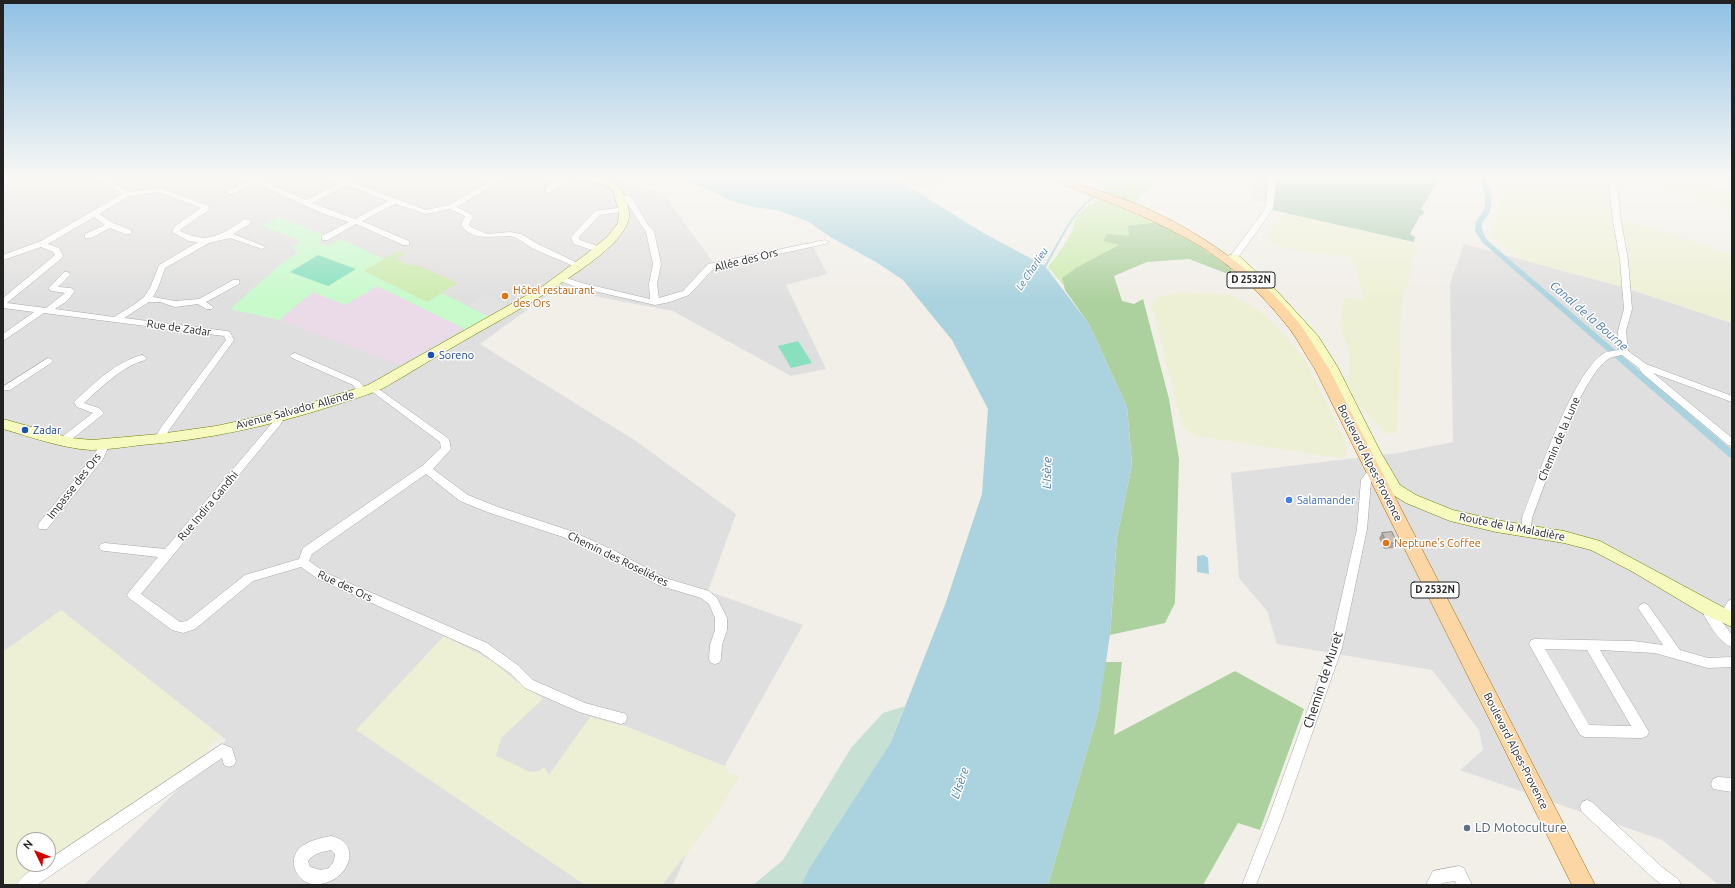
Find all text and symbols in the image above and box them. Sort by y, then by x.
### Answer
water label: Le Charlieu [1013,245,1051,293]
street label: Allée des Ors [713,246,779,274]
road number: D 2532N [1227,272,1275,288]
water label: Canal de la Bourne [1547,278,1631,354]
place label: Hôtel restaurant des Ors [513,283,595,309]
marker: Hôtel restaurant des Ors [500,291,510,301]
street label: Rue de Zadar [146,317,212,339]
place label: Soreno [439,348,474,362]
marker: Soreno [426,350,436,360]
street label: Avenue Salvador Allende [234,388,356,432]
street label: Chemin de la Lune [1535,395,1583,483]
street label: Boulevard Alpes-Provence [1335,402,1405,524]
place label: Zadar [33,423,61,437]
marker: Zadar [20,425,30,435]
street label: Impasse des Ors [44,450,104,522]
water label: L'Isère [1040,457,1054,489]
street label: Rue Indira Gandhi [175,468,241,544]
place label: Salamander [1297,493,1355,507]
marker: Salamander [1284,495,1294,505]
street label: Route de la Maladière [1458,510,1566,544]
street label: Chemin des Roseliéres [565,529,671,589]
place label: Neptune's Coffee [1394,536,1481,550]
marker: Neptune's Coffee [1381,538,1391,548]
street label: Rue des Ors [315,568,375,604]
road number: D 2532N [1411,582,1459,598]
street label: Chemin de Muret [1300,630,1346,730]
street label: Boulevard Alpes-Provence [1481,690,1551,812]
water label: L'Isère [948,765,972,801]
place label: LD Motoculture [1475,820,1567,836]
marker: LD Motoculture [1462,823,1472,833]
north arrow [16,832,56,872]
text: N [21,837,35,852]

